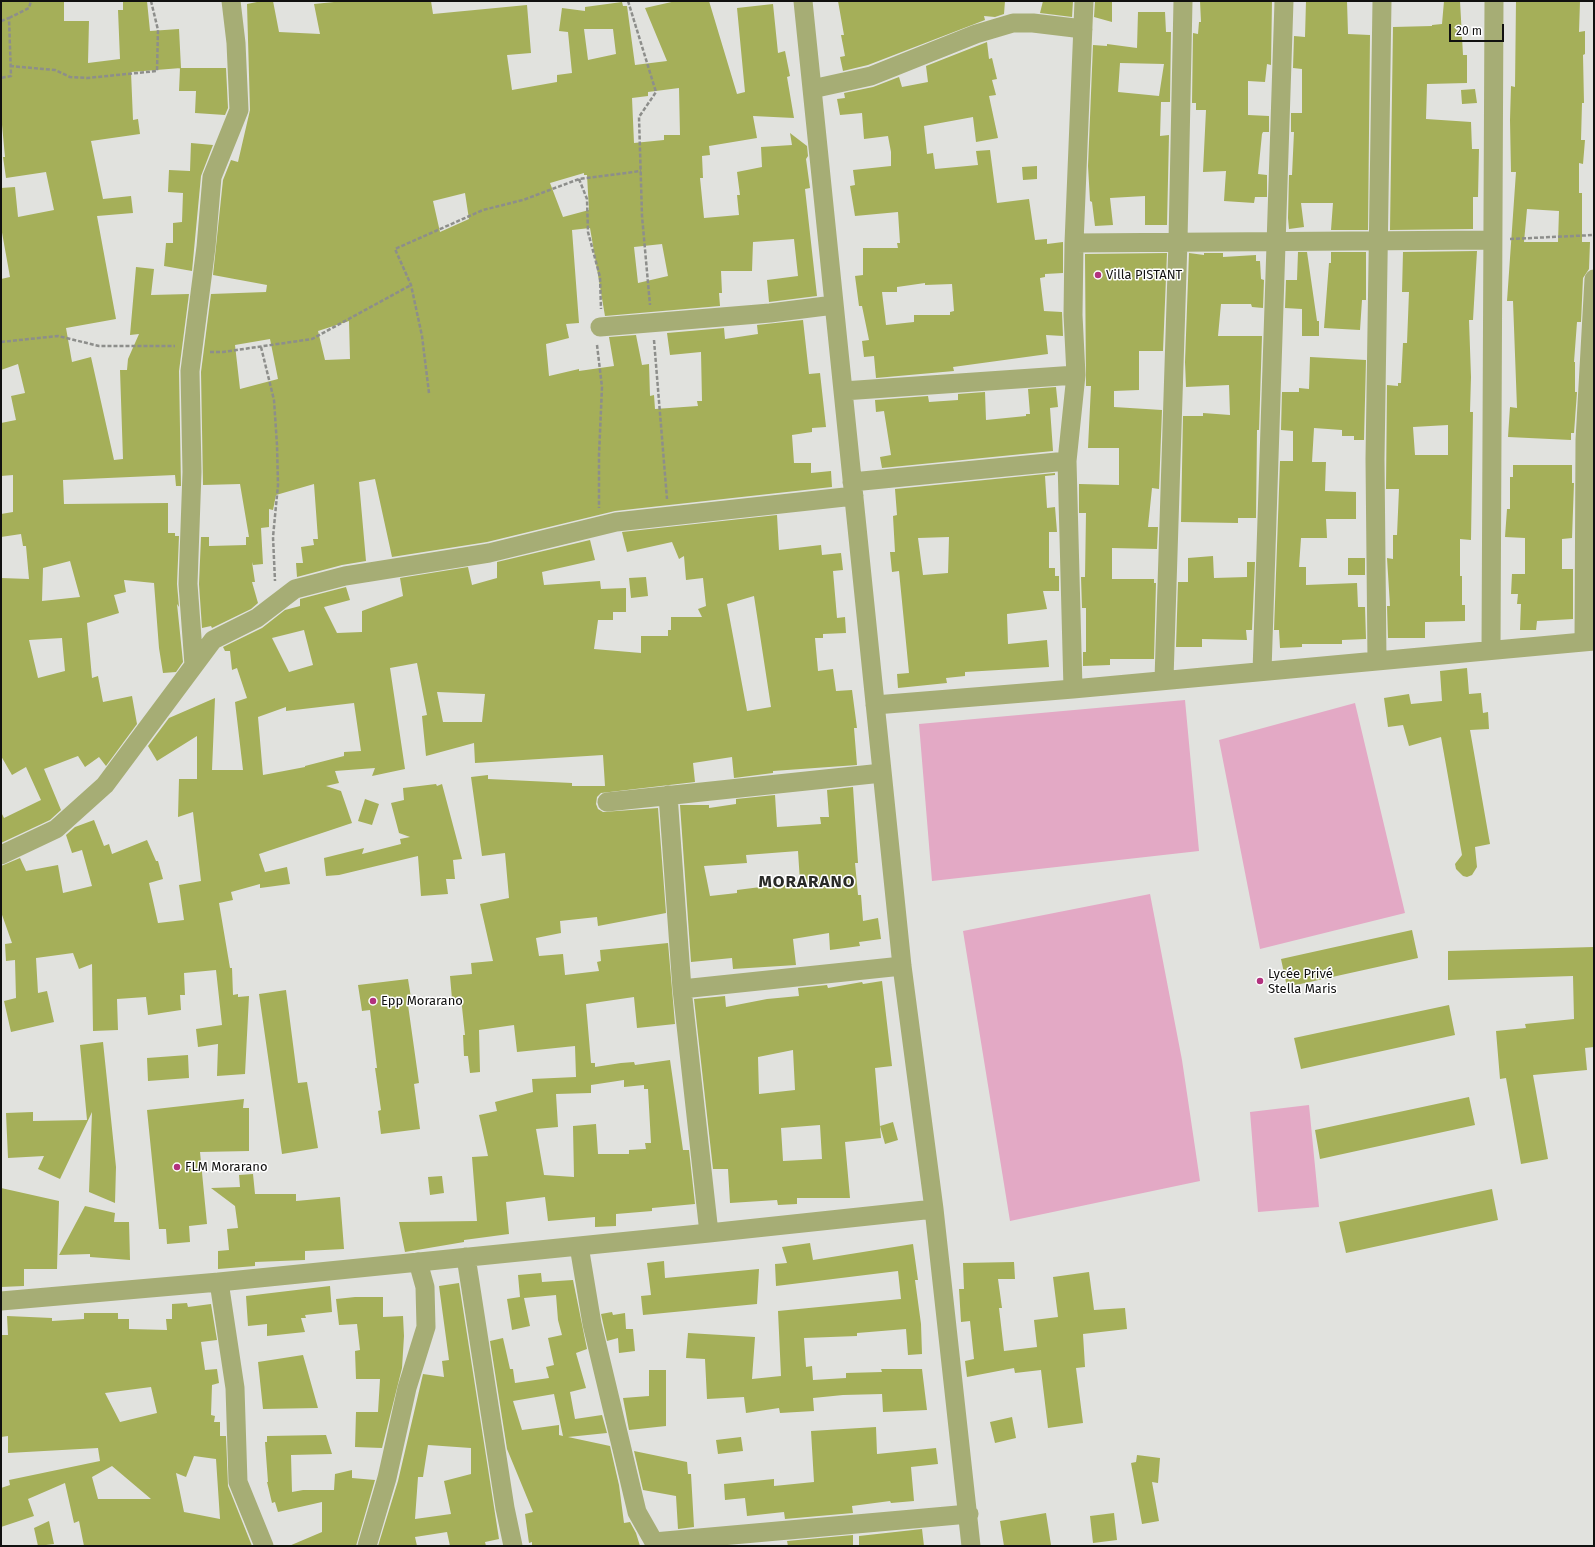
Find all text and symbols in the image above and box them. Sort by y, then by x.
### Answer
scale bar [1451,16,1506,42]
text: 20 m [1456,24,1482,38]
place label: Villa PISTANT [1106,267,1182,283]
marker: Villa PISTANT [1093,270,1103,280]
district label: MORARANO [759,872,855,892]
place label: Lycée Privé Stella Maris [1268,966,1337,997]
marker: Lycée Privé Stella Maris [1255,976,1265,986]
place label: Epp Morarano [381,993,463,1009]
marker: Epp Morarano [368,996,378,1006]
place label: FLM Morarano [185,1159,267,1175]
marker: FLM Morarano [172,1162,182,1172]

